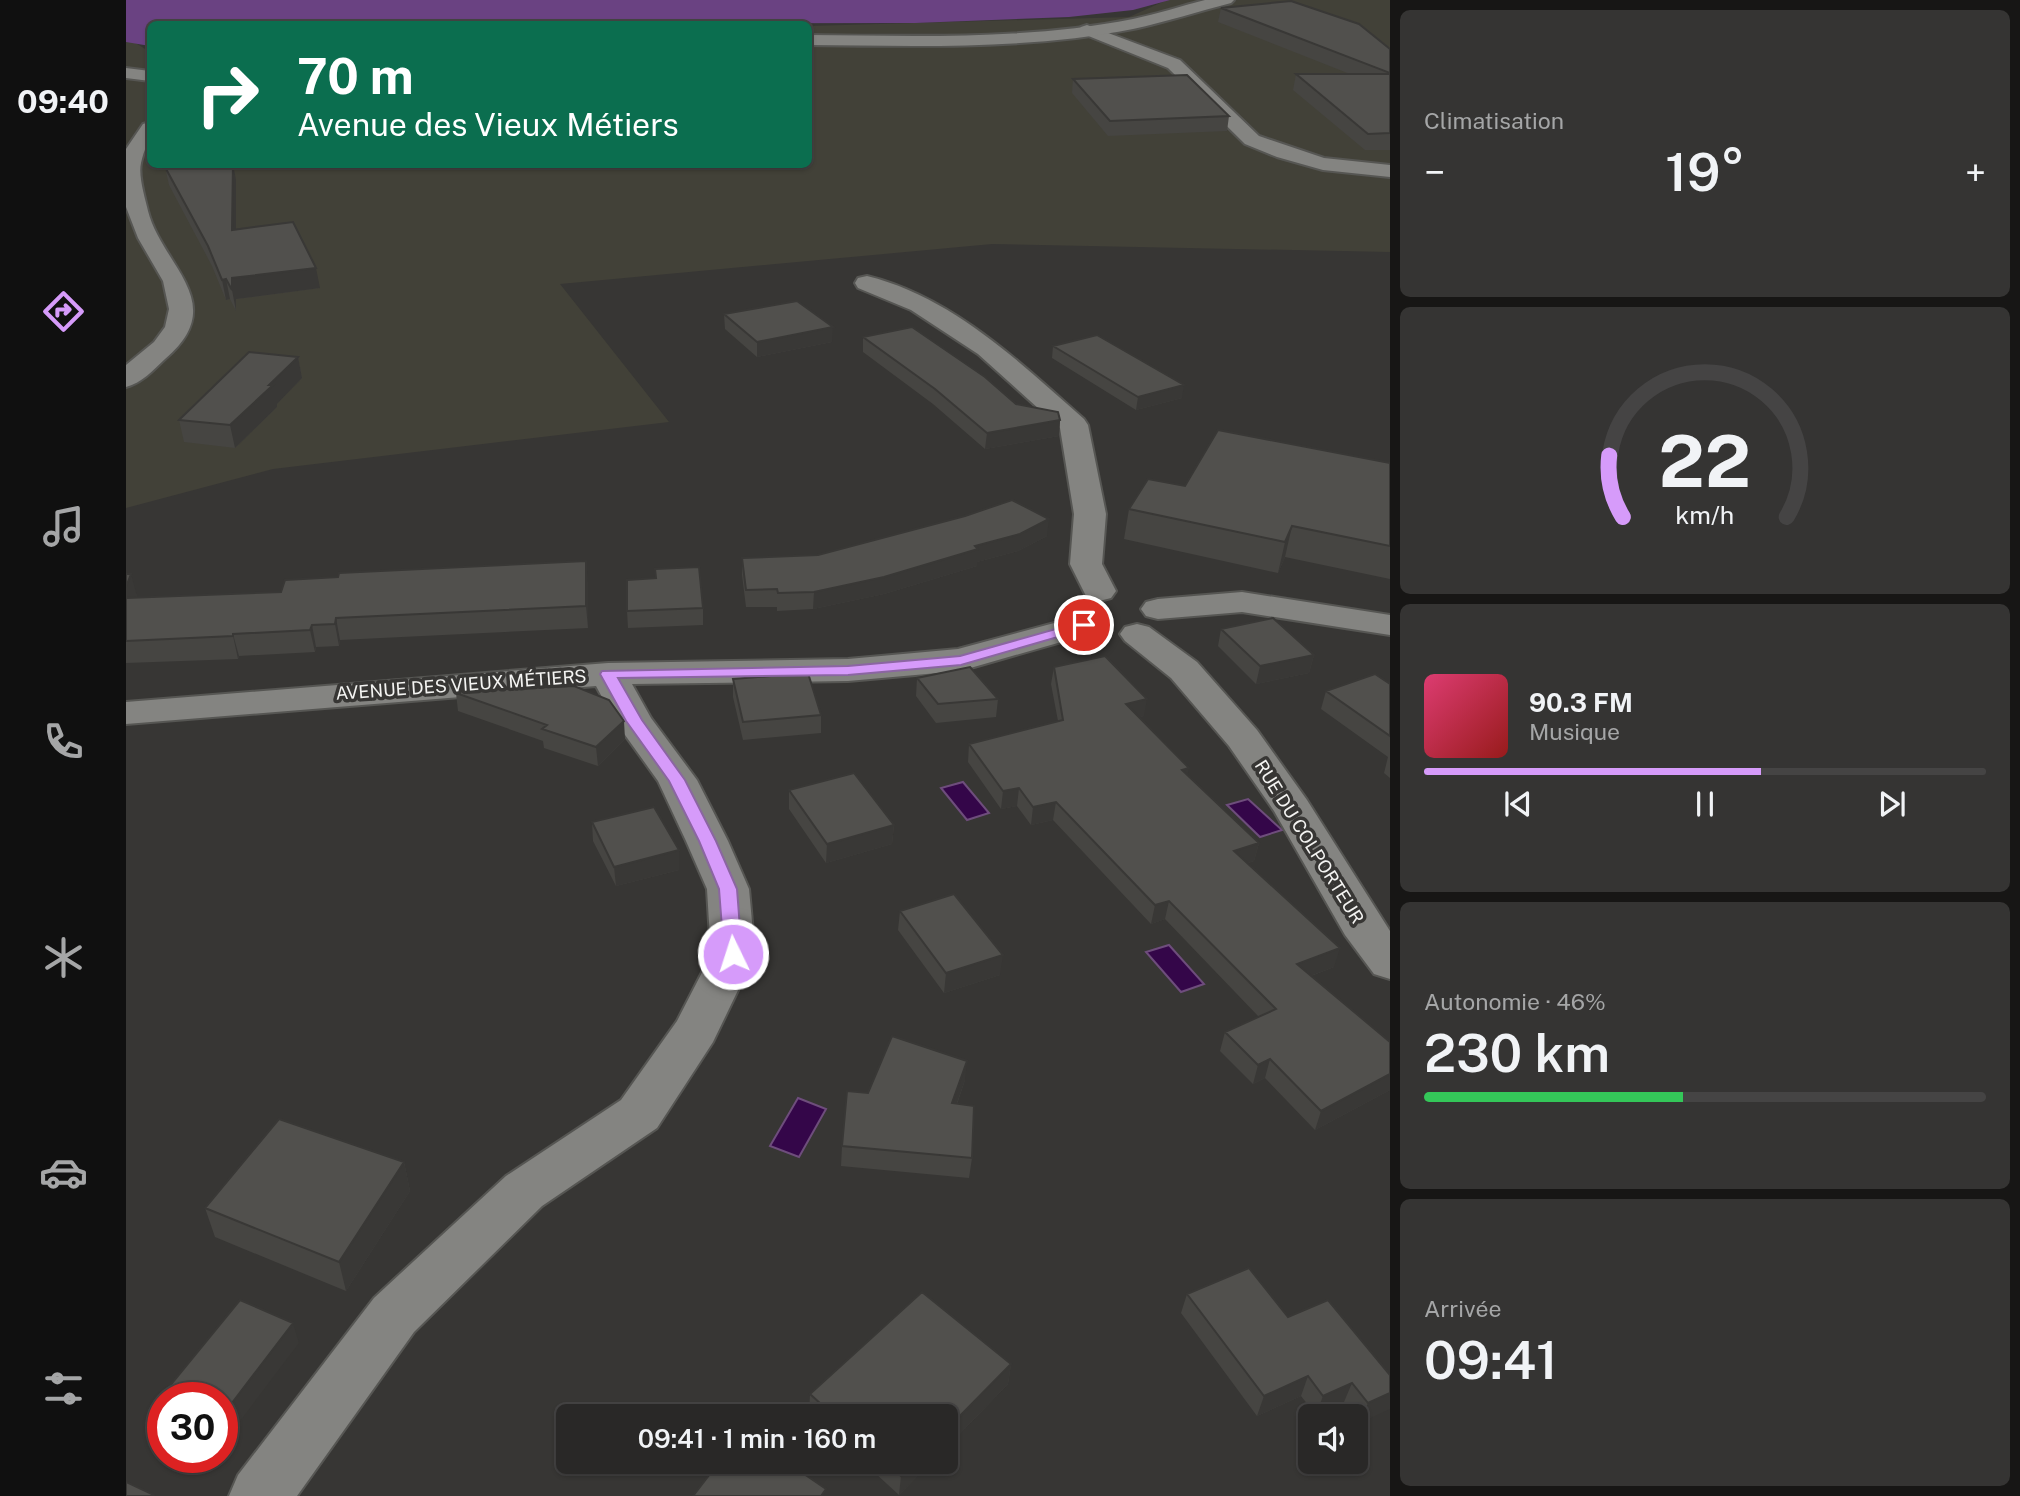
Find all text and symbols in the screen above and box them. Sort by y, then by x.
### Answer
text: 70 m [297,47,414,105]
icon: right [182,49,273,140]
text: 09:40 [17,83,109,120]
text: Avenue des Vieux Métiers [297,106,679,143]
text: Climatisation [1424,107,1564,134]
text: 19° [1665,142,1745,203]
text: − [1424,150,1445,195]
text: + [1965,150,1986,195]
icon: directions [39,287,88,336]
text: 22 [1659,418,1751,503]
text: km/h [1676,500,1734,530]
icon: music [39,502,88,551]
pin [1054,595,1114,655]
icon: arrive [1065,606,1103,644]
street label: AVENUE DES VIEUX MÉTIERS [335,664,587,704]
text: 90.3 FM [1529,687,1633,718]
icon: phone [39,717,88,766]
text: Musique [1529,718,1620,745]
street label: RUE DU COLPORTEUR [1250,756,1368,927]
icon: previous [1499,785,1537,823]
icon: pause [1686,785,1724,823]
icon: next [1873,785,1911,823]
position arrow [696,917,770,991]
icon: climate [39,933,88,982]
text: Autonomie · 46% [1424,988,1606,1015]
text: 230 km [1424,1023,1610,1084]
icon: car [39,1148,88,1197]
text: Arrivée [1424,1295,1501,1322]
text: 09:41 [1424,1330,1558,1391]
icon: filters [39,1364,88,1413]
speed limit sign: 30 [147,1382,238,1473]
map controls [1298,1404,1368,1474]
button: sound [1298,1404,1368,1474]
text: 09:41 · 1 min · 160 m [638,1423,876,1454]

